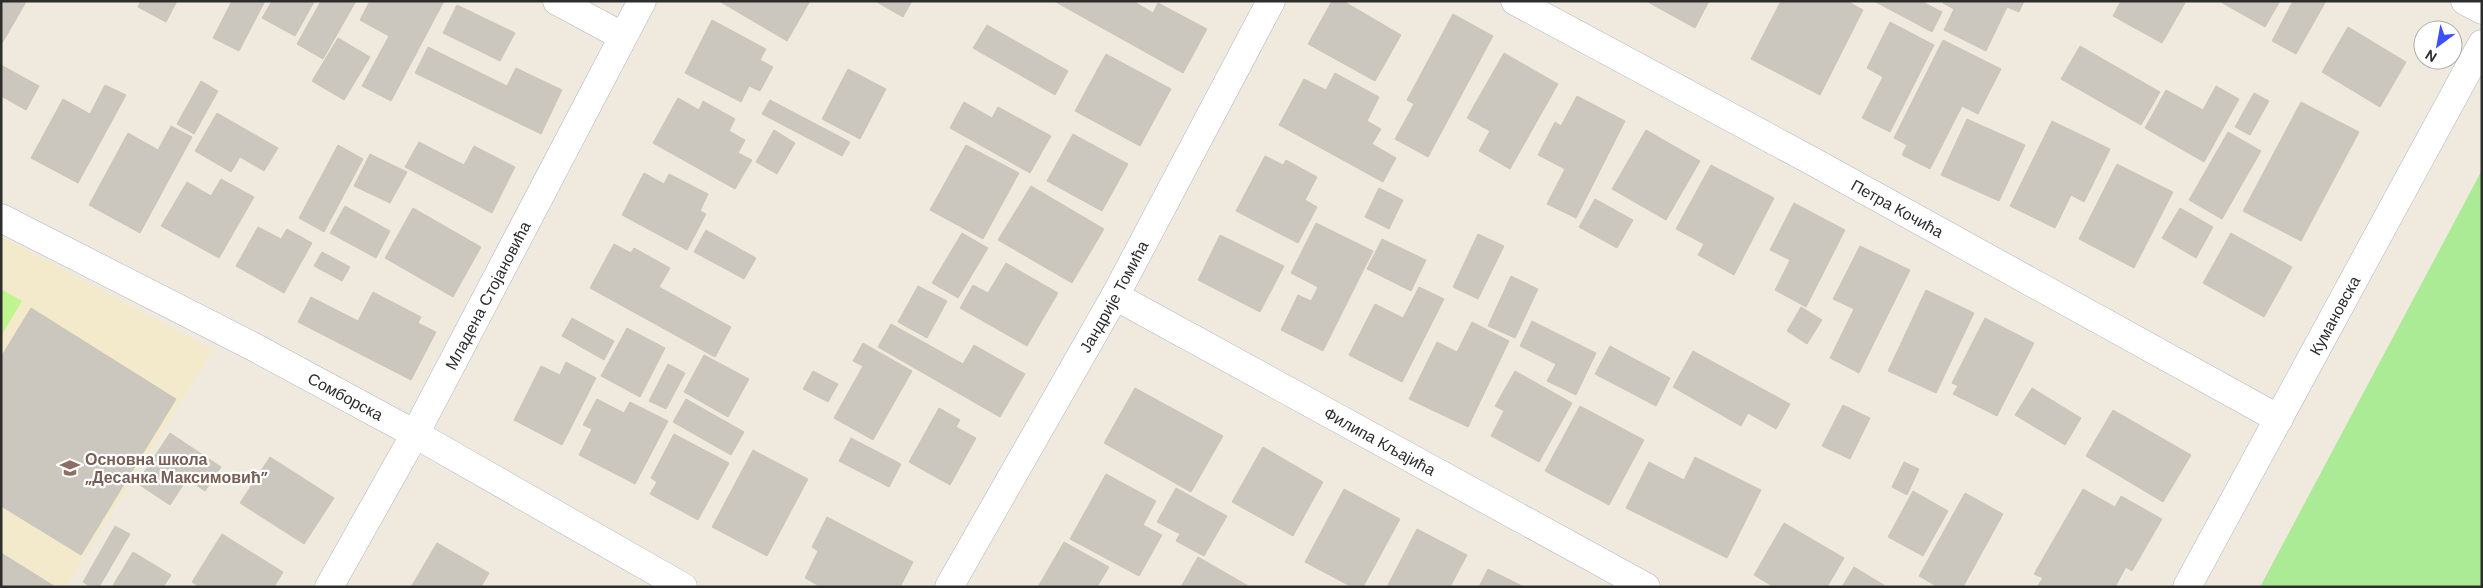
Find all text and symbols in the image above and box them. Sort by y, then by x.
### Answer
north arrow [2413,20,2463,70]
text: N [2422,46,2440,66]
street label: Петра Кочића [1848,174,1947,242]
street label: Младена Стојановића [440,217,535,373]
street label: Јандрије Томића [1074,237,1153,356]
street label: Кумановска [2304,272,2365,359]
street label: Сомборска [304,368,387,425]
street label: Филипа Кљајића [1320,402,1439,480]
place label: Основна школа „Десанка Максимовић” [85,449,268,488]
school or university icon: Основна школа „Десанка Максимовић” [59,457,81,479]

